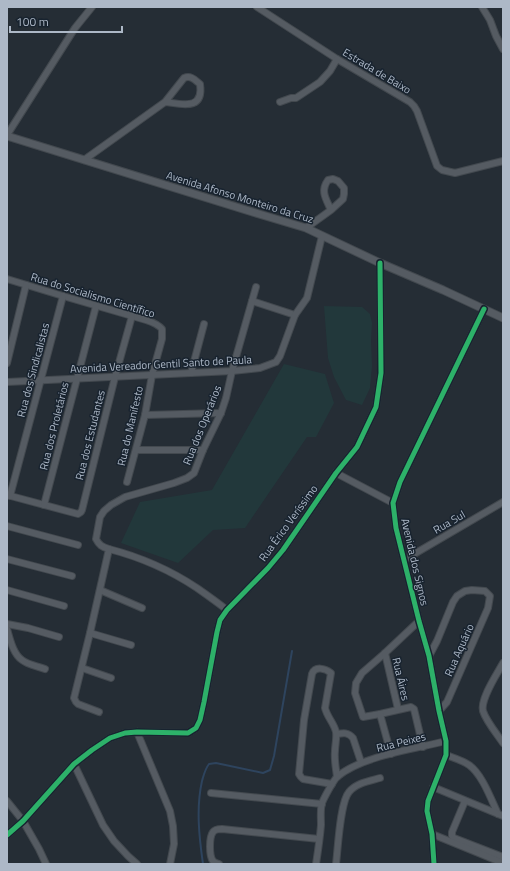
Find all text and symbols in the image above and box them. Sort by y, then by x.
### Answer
scale bar [10,8,122,34]
text: 100 m [16,12,49,31]
street label: Estrada de Baixo [340,44,414,98]
street label: Avenida Afonso Monteiro da Cruz [164,167,316,227]
street label: Rua do Socialismo Científico [29,268,157,322]
street label: Rua dos Sindicalistas [13,321,53,419]
street label: Avenida Vereador Gentil Santo de Paula [70,351,253,377]
street label: Rua dos Proletários [35,380,73,472]
street label: Rua dos Operários [179,383,225,467]
street label: Rua do Manifesto [113,384,147,468]
street label: Rua dos Estudantes [71,388,109,482]
street label: Rua Érico Veríssimo [255,481,321,565]
street label: Rua Sul [430,506,468,538]
street label: Avenida dos Signos [397,517,433,607]
street label: Rua Aquário [440,621,478,679]
street label: Rua Áires [388,656,414,702]
street label: Rua Peixes [375,728,427,756]

